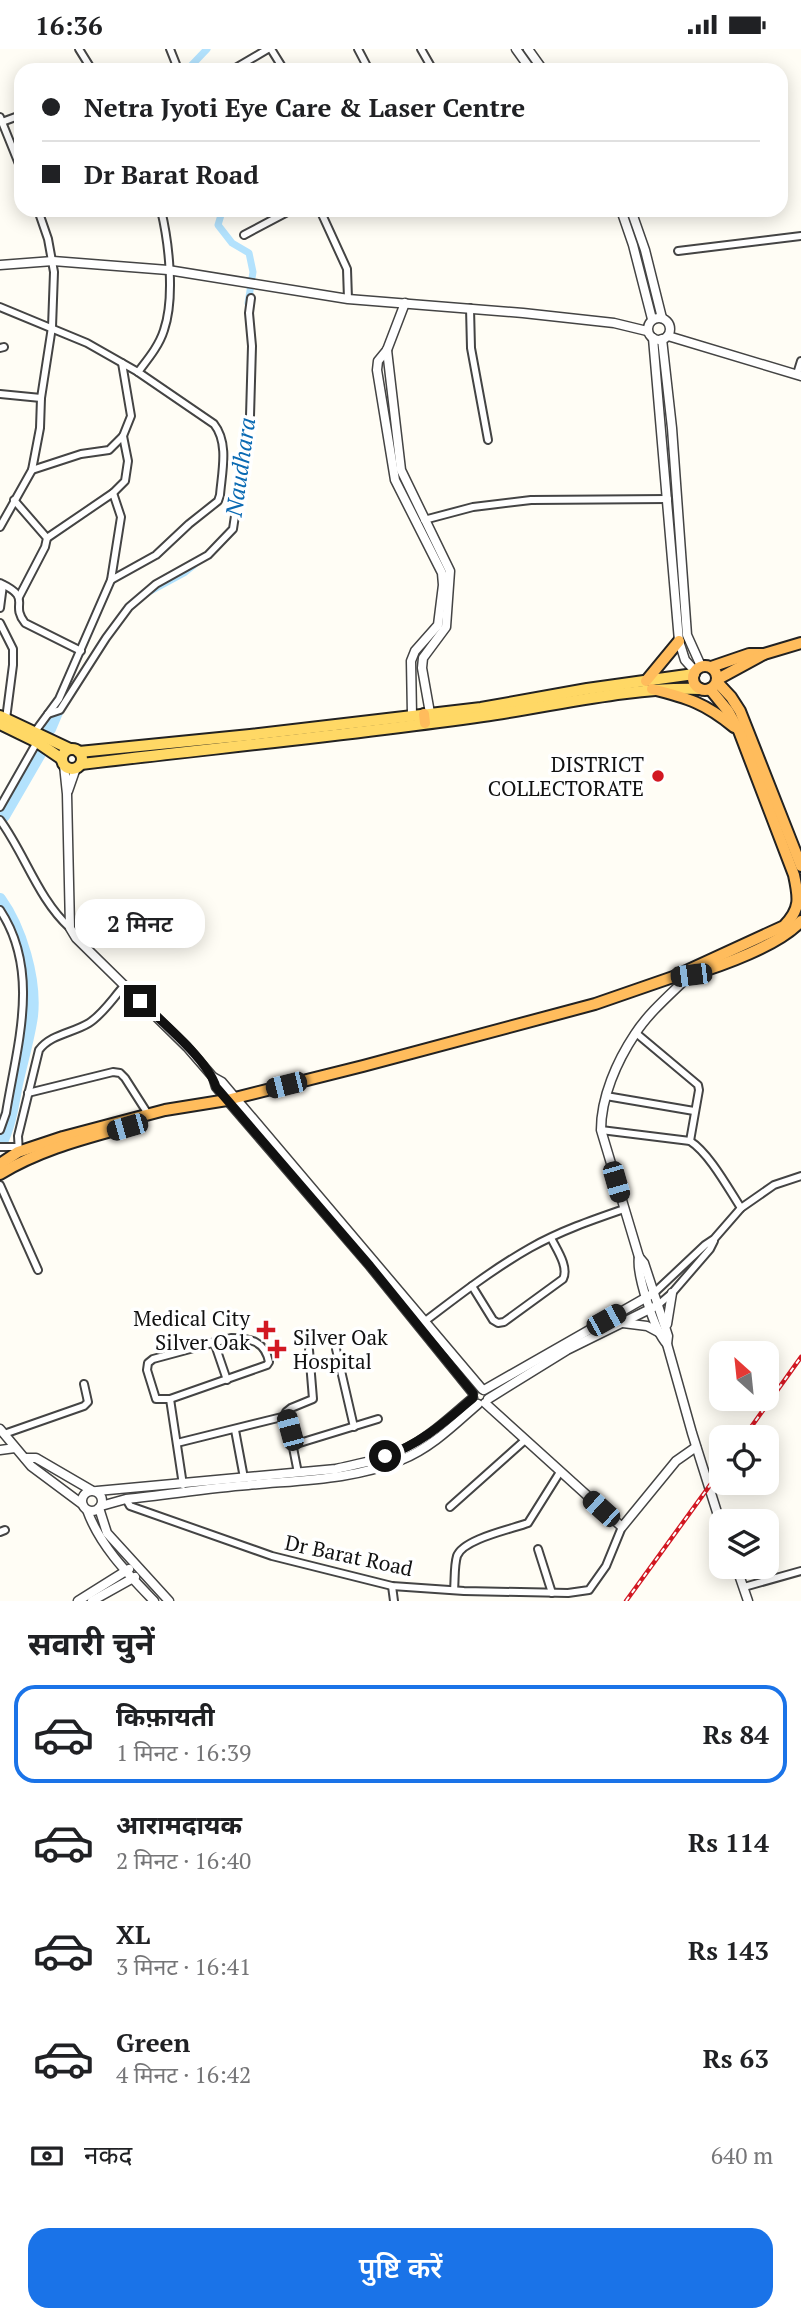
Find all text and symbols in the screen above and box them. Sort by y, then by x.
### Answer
text: 16:36 [35,8,103,42]
text: Netra Jyoti Eye Care & Laser Centre [84,90,525,124]
text: Dr Barat Road [84,157,259,191]
water label: Naudhara [218,415,262,519]
place label: DISTRICT COLLECTORATE [488,750,644,802]
marker: DISTRICT COLLECTORATE [650,768,666,784]
callout: 2 मिनट [75,899,205,949]
text: 2 मिनट [107,908,173,939]
car [669,962,714,988]
route end [124,985,156,1017]
car [264,1070,309,1100]
car [104,1111,151,1143]
car [601,1159,632,1205]
car [583,1301,630,1339]
place label: Medical City Silver Oak [133,1304,250,1356]
marker: Medical City Silver Oak [256,1320,276,1340]
place label: Silver Oak Hospital [293,1323,388,1375]
marker: Silver Oak Hospital [267,1339,287,1359]
north arrow [709,1341,779,1411]
map controls [709,1341,779,1579]
car [275,1407,306,1453]
button: locate [709,1425,779,1495]
route start [369,1440,401,1472]
car [579,1487,624,1531]
button: layers [709,1509,779,1579]
street label: Dr Barat Road [283,1528,416,1582]
text: सवारी चुनें [28,1622,154,1664]
text: किफ़ायती [116,1699,215,1733]
icon: car [32,1703,95,1766]
text: Rs 84 [703,1717,769,1751]
text: 1 मिनट · 16:39 [116,1737,251,1768]
text: आरामदायक [116,1807,242,1841]
icon: car [32,1811,95,1874]
text: Rs 114 [688,1825,769,1859]
text: 2 मिनट · 16:40 [116,1845,251,1876]
text: XL [116,1917,150,1951]
icon: car [32,1919,95,1982]
text: Rs 143 [688,1933,769,1967]
text: 3 मिनट · 16:41 [116,1951,251,1982]
text: Green [116,2025,190,2059]
icon: car [32,2027,95,2090]
text: Rs 63 [703,2041,769,2075]
text: 4 मिनट · 16:42 [116,2059,251,2090]
icon: cash [28,2137,66,2175]
text: नकद [84,2137,132,2171]
text: 640 m [711,2140,773,2171]
button: पुष्टि करें [28,2228,773,2308]

